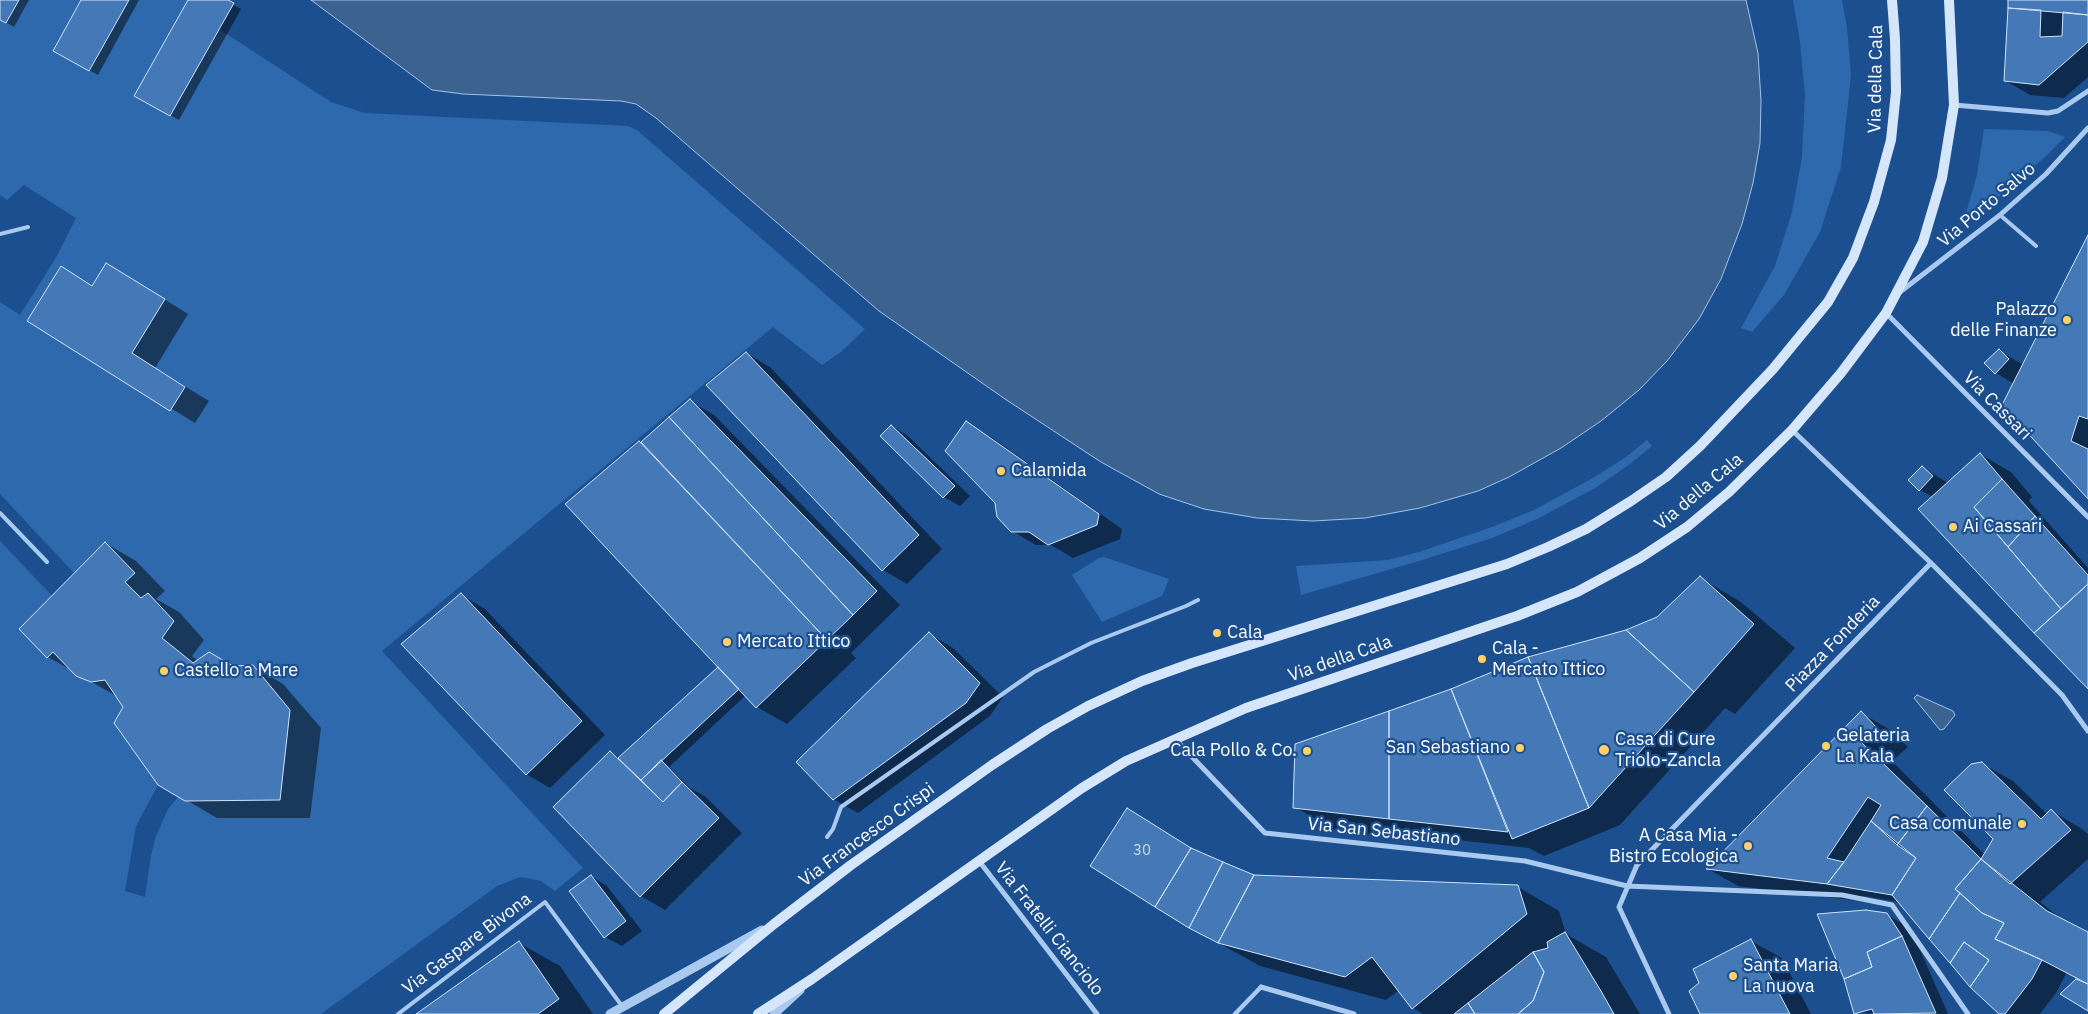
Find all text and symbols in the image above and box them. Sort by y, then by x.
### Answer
street label: Via della Cala [1864,25,1888,133]
street label: Via Porto Salvo [1934,158,2040,252]
place label: Palazzo delle Finanze [1950,299,2057,342]
marker: Palazzo delle Finanze [2061,314,2073,326]
street label: Via Cassari [1958,367,2036,445]
street label: Via della Cala [1650,449,1748,535]
place label: Calamida [1011,460,1087,482]
marker: Calamida [995,465,1007,477]
place label: Ai Cassari [1963,516,2042,538]
marker: Ai Cassari [1947,521,1959,533]
street label: Piazza Fonderia [1781,591,1885,697]
place label: Cala [1227,622,1262,644]
marker: Cala [1211,627,1223,639]
place label: Mercato Ittico [737,631,850,653]
street label: Via della Cala [1285,631,1395,687]
marker: Mercato Ittico [721,636,733,648]
place label: Cala - Mercato Ittico [1492,638,1605,681]
marker: Cala - Mercato Ittico [1476,653,1488,665]
place label: Castello a Mare [174,660,298,682]
marker: Castello a Mare [158,665,170,677]
place label: Gelateria La Kala [1836,725,1910,768]
place label: Casa di Cure Triolo-Zancla [1615,729,1721,772]
place label: San Sebastiano [1386,737,1510,759]
place label: Cala Pollo & Co. [1170,740,1297,762]
marker: Gelateria La Kala [1820,740,1832,752]
marker: San Sebastiano [1514,742,1526,754]
marker: Casa di Cure Triolo-Zancla [1597,743,1611,757]
marker: Cala Pollo & Co. [1301,745,1313,757]
street label: Via Francesco Crispi [795,779,939,891]
street label: Via San Sebastiano [1306,813,1462,851]
place label: Casa comunale [1889,813,2012,835]
marker: Casa comunale [2016,818,2028,830]
place label: A Casa Mia - Bistro Ecologica [1609,825,1738,868]
marker: A Casa Mia - Bistro Ecologica [1742,840,1754,852]
house number: 30 [1133,842,1151,860]
street label: Via Fratelli Cianciolo [990,858,1108,1000]
street label: Via Gaspare Bivona [398,888,536,1000]
place label: Santa Maria La nuova [1743,955,1838,998]
marker: Santa Maria La nuova [1727,970,1739,982]

